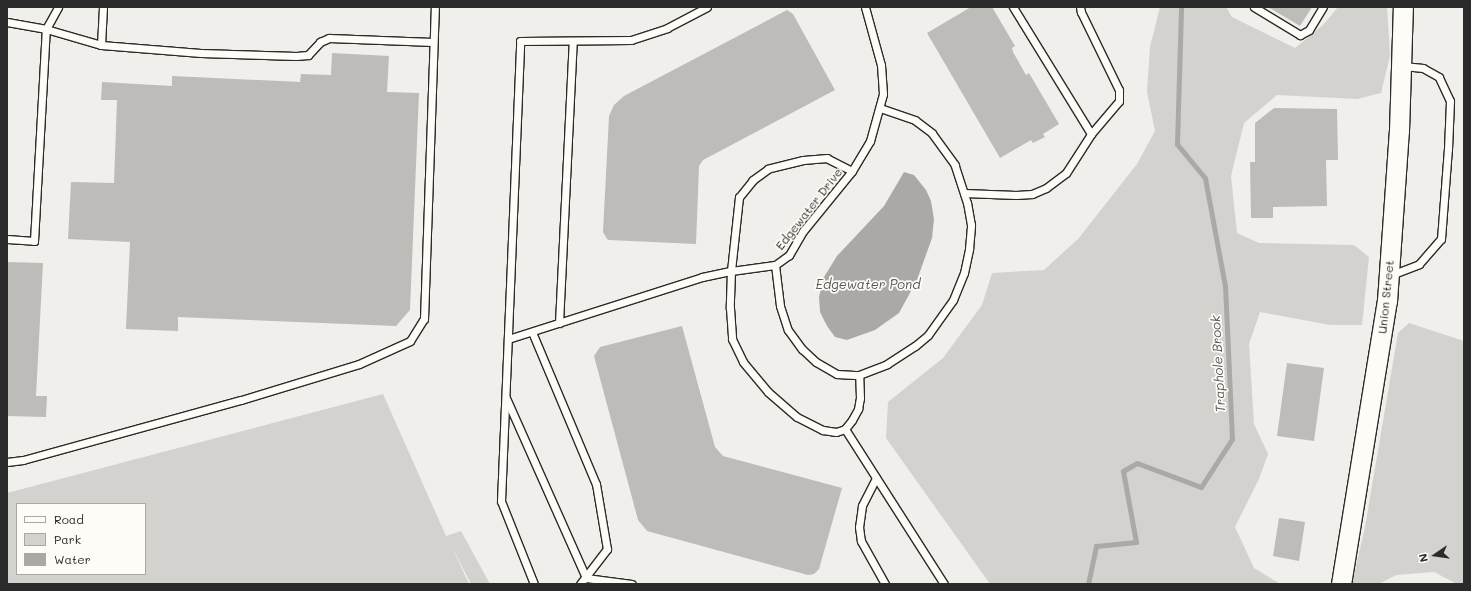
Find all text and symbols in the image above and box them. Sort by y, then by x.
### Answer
street label: Edgewater Drive [773,165,845,253]
street label: Union Street [1375,259,1397,335]
water label: Edgewater Pond [815,276,921,292]
water label: Traphole Brook [1208,315,1228,413]
legend [16,503,146,575]
text: Road [54,511,84,527]
text: Park [54,531,81,547]
north arrow [1415,535,1455,575]
text: Water [54,551,91,567]
text: N [1415,552,1431,564]

